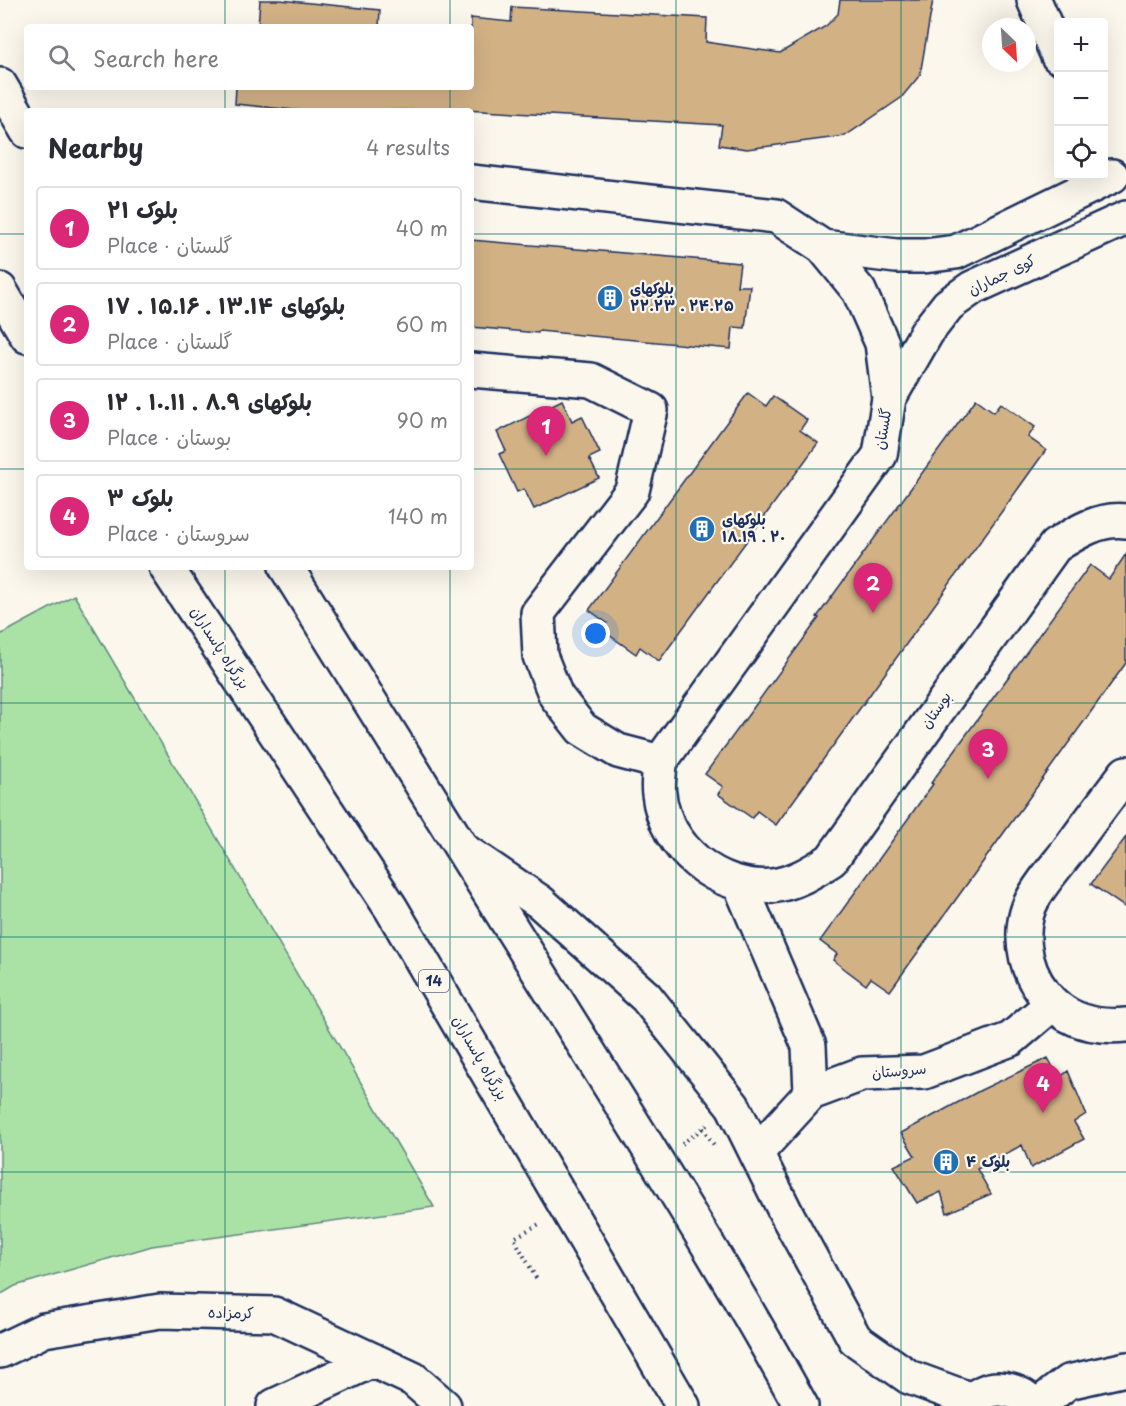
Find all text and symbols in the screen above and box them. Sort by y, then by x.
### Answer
north arrow [982,18,1036,72]
map controls [1054,18,1108,180]
button: + [1054,18,1108,72]
search box [24,24,474,90]
icon: search [45,41,78,74]
text: Search here [93,41,219,74]
button: − [1054,72,1108,126]
button: locate [1054,126,1108,180]
text: Nearby [48,128,143,167]
text: 4 results [366,132,450,162]
text: بلوک ۲۱ [107,192,178,225]
text: 1 [65,213,74,243]
text: 40 m [396,213,448,243]
text: Place · گلستان [107,230,233,260]
street label: کوی جماران [964,247,1039,300]
place label: بلوکهای ۲۲.۲۳ . ۲۴.۲۵ [630,276,734,316]
building icon: بلوکهای ۲۲.۲۳ . ۲۴.۲۵ [595,283,625,313]
text: بلوکهای ۱۳.۱۴ . ۱۵.۱۶ . ۱۷ [107,288,345,321]
text: 2 [62,309,77,339]
text: 60 m [396,309,448,339]
text: Place · گلستان [107,326,233,356]
text: بلوکهای ۸.۹ . ۱۰.۱۱ . ۱۲ [107,384,312,417]
text: 3 [63,405,76,435]
text: 90 m [397,405,448,435]
pin: 1 [526,406,566,456]
street label: گلستان [867,406,896,451]
text: Place · بوستان [107,422,231,452]
text: بلوک ۳ [107,480,173,513]
text: 4 [63,501,76,531]
text: 140 m [388,501,448,531]
place label: بلوکهای ۱۸.۱۹ . ۲۰ [722,507,785,547]
building icon: بلوکهای ۱۸.۱۹ . ۲۰ [687,514,717,544]
text: Place · سروستان [107,518,250,548]
pin: 2 [854,564,892,613]
street label: بزرگراه پاسداران [186,601,257,693]
your location [581,619,610,648]
street label: بوستان [914,686,956,733]
pin: 3 [968,730,1008,779]
road number: 14 [419,970,449,992]
street label: بزرگراه پاسداران [448,1011,515,1104]
street label: سروستان [871,1056,927,1083]
pin: 4 [1024,1064,1062,1113]
building icon: بلوک ۴ [931,1147,961,1177]
place label: بلوک ۴ [966,1149,1010,1172]
street label: کرمزاده [208,1300,254,1323]

